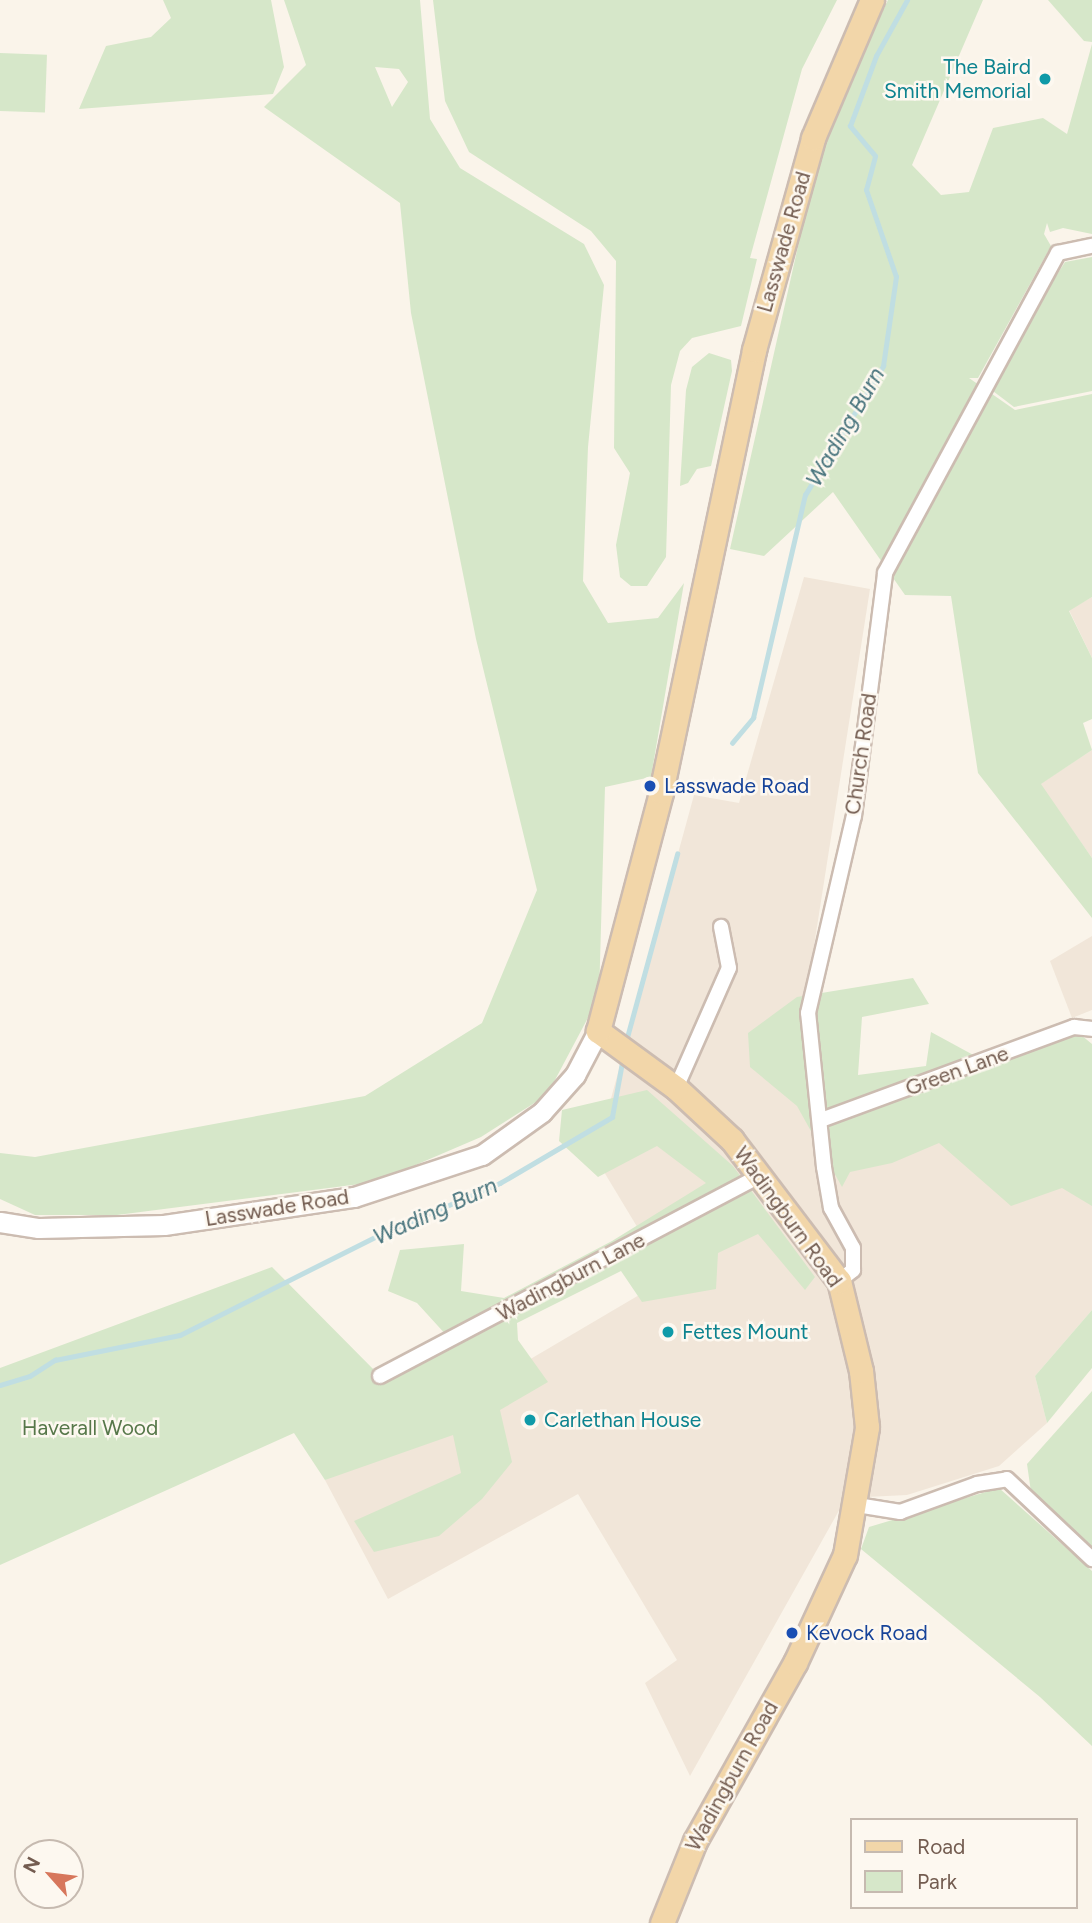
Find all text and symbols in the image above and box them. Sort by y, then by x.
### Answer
place label: The Baird Smith Memorial [884,54,1031,104]
marker: The Baird Smith Memorial [1037,71,1053,87]
street label: Lasswade Road [752,169,816,315]
water label: Wading Burn [800,362,890,492]
street label: Church Road [840,692,882,816]
place label: Lasswade Road [664,773,809,799]
marker: Lasswade Road [642,778,658,794]
street label: Green Lane [902,1041,1012,1101]
street label: Wadingburn Road [729,1142,847,1292]
water label: Wading Burn [369,1171,501,1251]
street label: Lasswade Road [203,1184,351,1232]
street label: Wadingburn Lane [493,1227,649,1327]
place label: Fettes Mount [682,1319,808,1345]
marker: Fettes Mount [660,1324,676,1340]
place label: Carlethan House [544,1407,701,1433]
marker: Carlethan House [522,1412,538,1428]
park label: Haverall Wood [22,1415,158,1441]
place label: Kevock Road [806,1620,928,1646]
marker: Kevock Road [784,1625,800,1641]
street label: Wadingburn Road [680,1697,784,1855]
legend [850,1818,1078,1909]
text: Road [917,1834,965,1859]
north arrow [14,1839,84,1909]
text: N [18,1853,45,1877]
text: Park [917,1869,957,1894]

